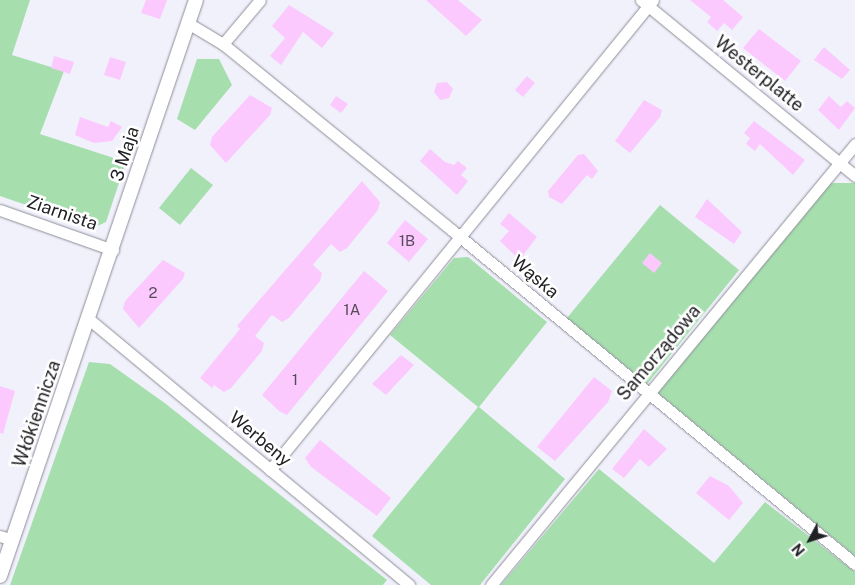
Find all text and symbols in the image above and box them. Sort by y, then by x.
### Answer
street label: Westerplatte [710,32,808,116]
street label: 3 Maja [106,124,144,184]
street label: Ziarnista [24,191,100,235]
house number: 1B [399,232,415,250]
street label: Wąska [507,251,563,303]
house number: 2 [149,284,157,302]
house number: 1A [344,301,360,319]
street label: Samorządowa [613,301,705,405]
street label: Włókiennicza [9,358,65,470]
house number: 1 [292,371,298,389]
street label: Werbeny [225,407,295,471]
north arrow [785,515,835,565]
text: N [789,540,808,559]

